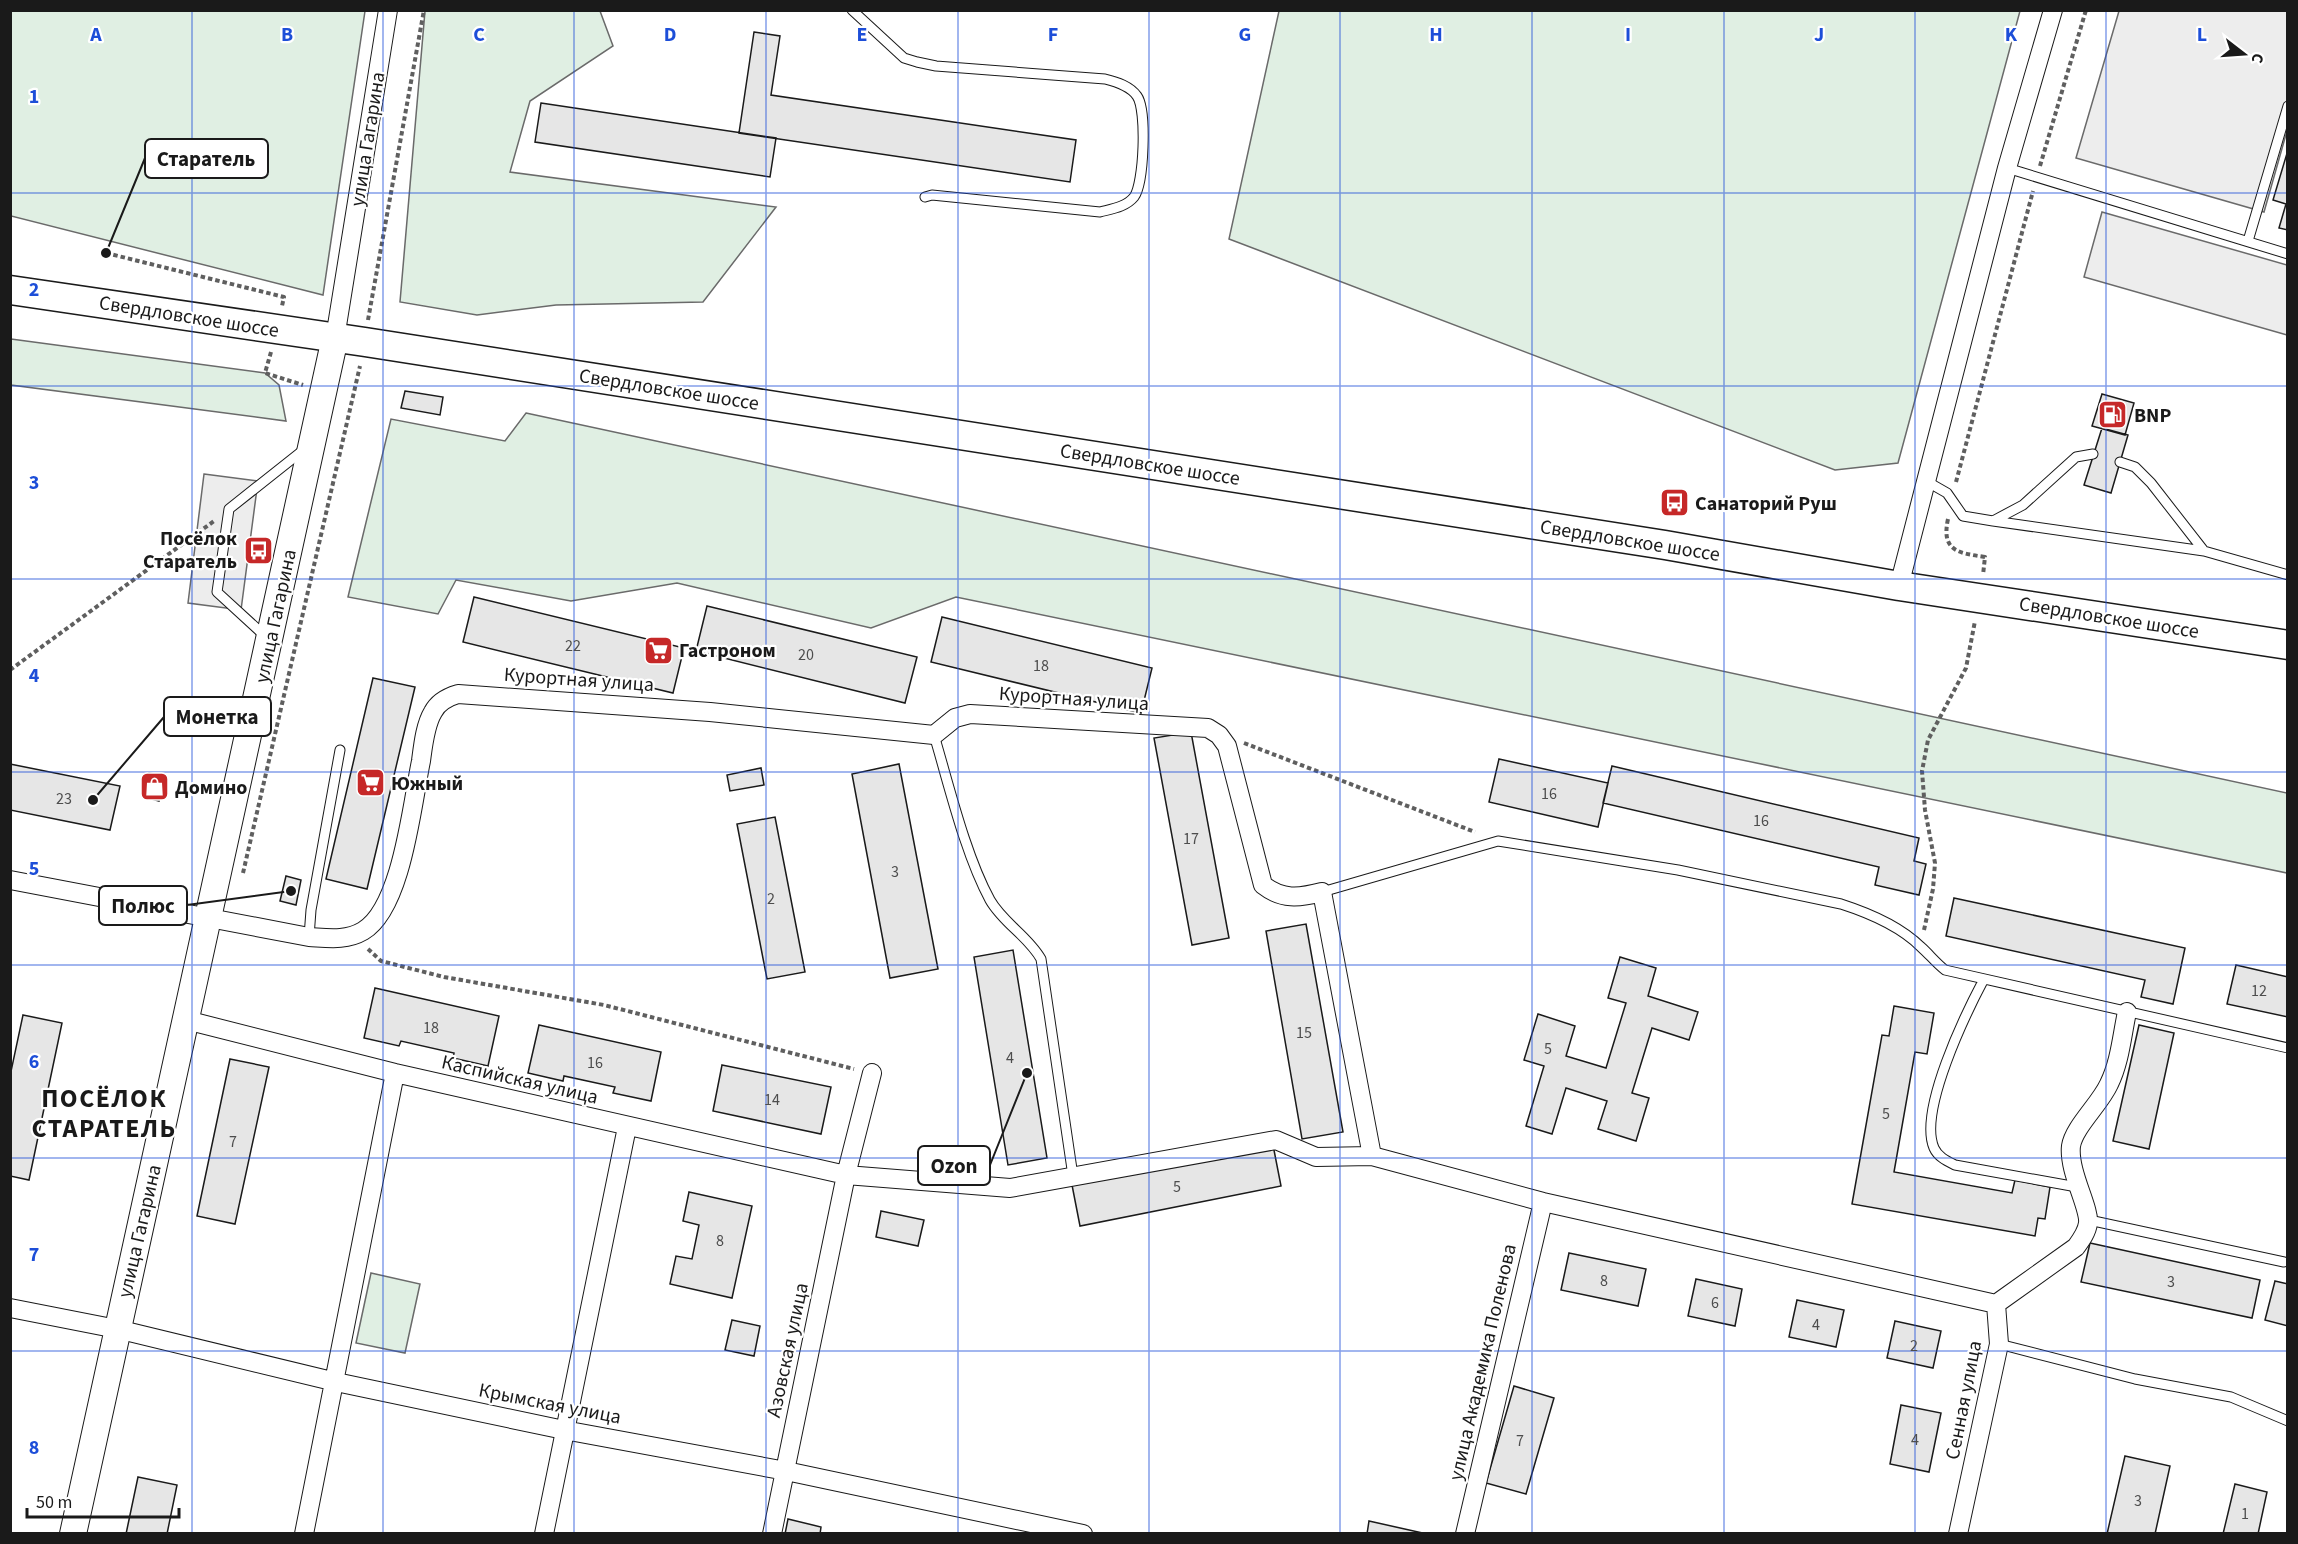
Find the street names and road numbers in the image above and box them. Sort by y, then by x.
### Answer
street label: улица Гагарина [344,70,392,208]
street label: Свердловское шоссе [97,289,281,345]
street label: Свердловское шоссе [577,362,761,418]
street label: Свердловское шоссе [1058,437,1242,493]
street label: Свердловское шоссе [1538,513,1722,569]
street label: улица Гагарина [248,547,304,686]
street label: Свердловское шоссе [2017,590,2201,646]
street label: Курортная улица [503,661,655,699]
street label: Курортная улица [998,680,1150,718]
street label: Каспийская улица [439,1048,601,1112]
street label: улица Гагарина [111,1162,169,1301]
street label: улица Академика Поленова [1442,1241,1524,1483]
street label: Азовская улица [760,1280,816,1420]
street label: Сенная улица [1939,1338,1989,1462]
street label: Крымская улица [476,1376,623,1432]

